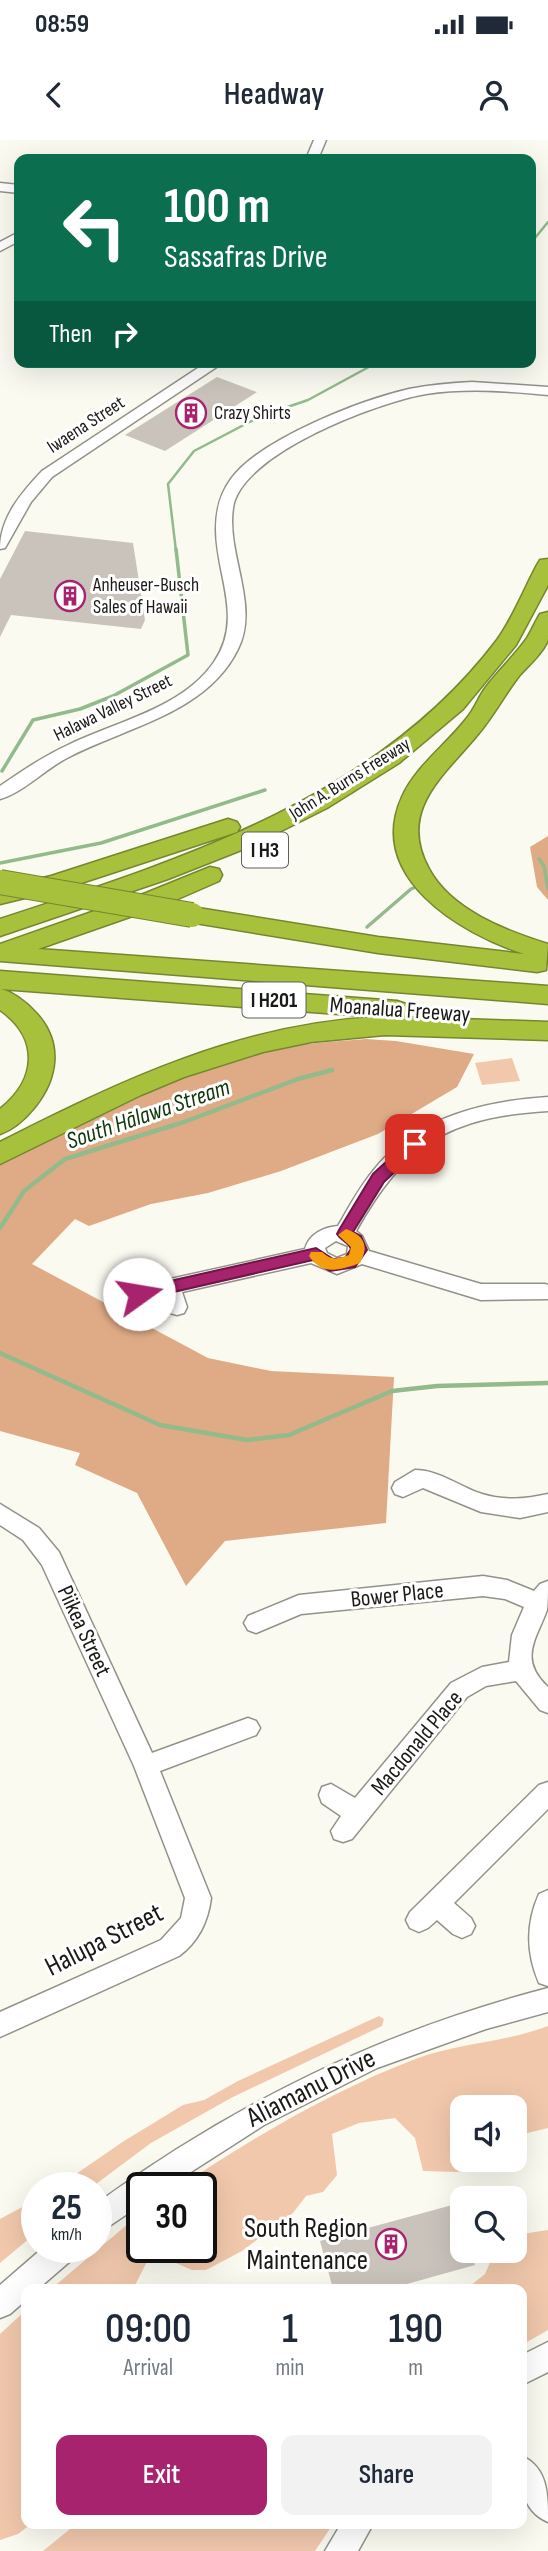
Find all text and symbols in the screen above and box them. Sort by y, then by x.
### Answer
text: 08:59 [35,9,89,40]
text: Headway [224,75,324,114]
icon: back [35,76,73,114]
icon: person [475,76,513,114]
text: 100 m [164,178,270,237]
icon: left [49,182,140,273]
text: Sassafras Drive [164,238,328,277]
icon: right [106,315,144,353]
text: Then [49,319,92,350]
street label: Iwaena Street [43,391,129,459]
building icon: Crazy Shirts [174,396,208,430]
place label: Crazy Shirts [214,402,291,425]
place label: Anheuser-Busch Sales of Hawaii [92,574,199,619]
building icon: Anheuser-Busch Sales of Hawaii [53,579,87,613]
street label: Halawa Valley Street [50,669,176,747]
street label: John A. Burns Freeway [284,732,415,826]
road number: I H3 [242,832,288,868]
road number: I H201 [243,982,306,1018]
street label: Moanalua Freeway [329,991,471,1029]
water label: South Hālawa Stream [62,1072,234,1156]
pin [385,1114,445,1174]
icon: arrive [396,1125,434,1163]
position arrow [102,1257,176,1331]
street label: Bower Place [349,1576,445,1614]
street label: Piikea Street [51,1581,117,1681]
street label: Macdonald Place [365,1685,469,1801]
street label: Halupa Street [40,1896,168,1984]
street label: Aliamanu Drive [240,2042,381,2135]
map controls [450,2095,527,2263]
button: sound [450,2095,527,2172]
speed limit sign: 30 [126,2172,217,2263]
button: search [450,2186,527,2263]
text: 25 [51,2187,82,2230]
place label: South Region Maintenance [244,2212,368,2277]
text: km/h [51,2224,82,2245]
building icon: South Region Maintenance [374,2227,408,2261]
text: 09:00 [105,2304,192,2355]
text: 1 [282,2304,298,2355]
text: 190 [388,2304,443,2355]
text: Arrival [124,2354,173,2382]
text: min [276,2354,304,2382]
text: m [408,2354,423,2382]
button: Exit [56,2435,267,2515]
button: Share [281,2435,492,2515]

